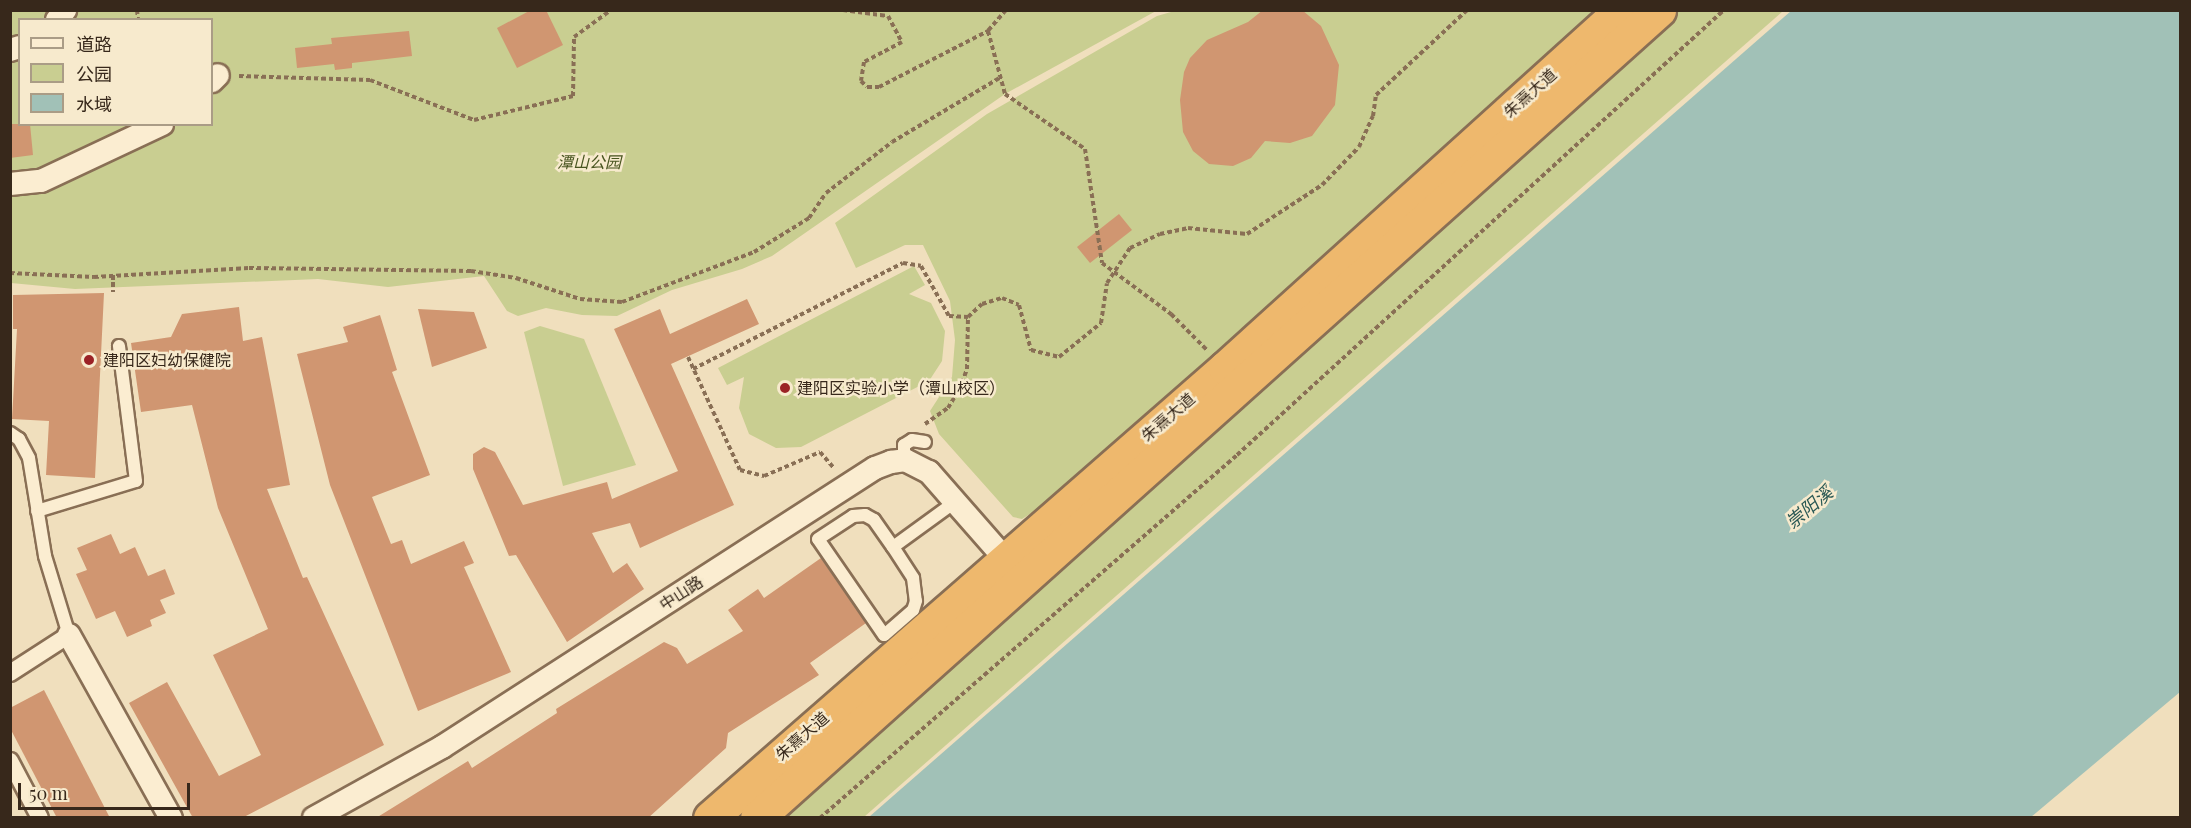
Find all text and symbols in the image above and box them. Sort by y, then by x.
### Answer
legend [18,18,213,126]
text: 道路 [76,32,112,56]
text: 公园 [76,62,112,86]
street label: 朱熹大道 [1500,64,1560,122]
text: 水域 [76,92,112,116]
park label: 潭山公园 [557,152,621,172]
place label: 建阳区妇幼保健院 [103,350,231,370]
marker: 建阳区妇幼保健院 [80,351,98,369]
place label: 建阳区实验小学（潭山校区） [797,378,1005,398]
marker: 建阳区实验小学（潭山校区） [778,381,792,395]
street label: 朱熹大道 [1138,389,1198,445]
water label: 崇阳溪 [1781,481,1837,533]
street label: 中山路 [656,572,706,614]
street label: 朱熹大道 [772,708,832,764]
scale bar [21,771,194,809]
text: 50 m [29,781,68,805]

